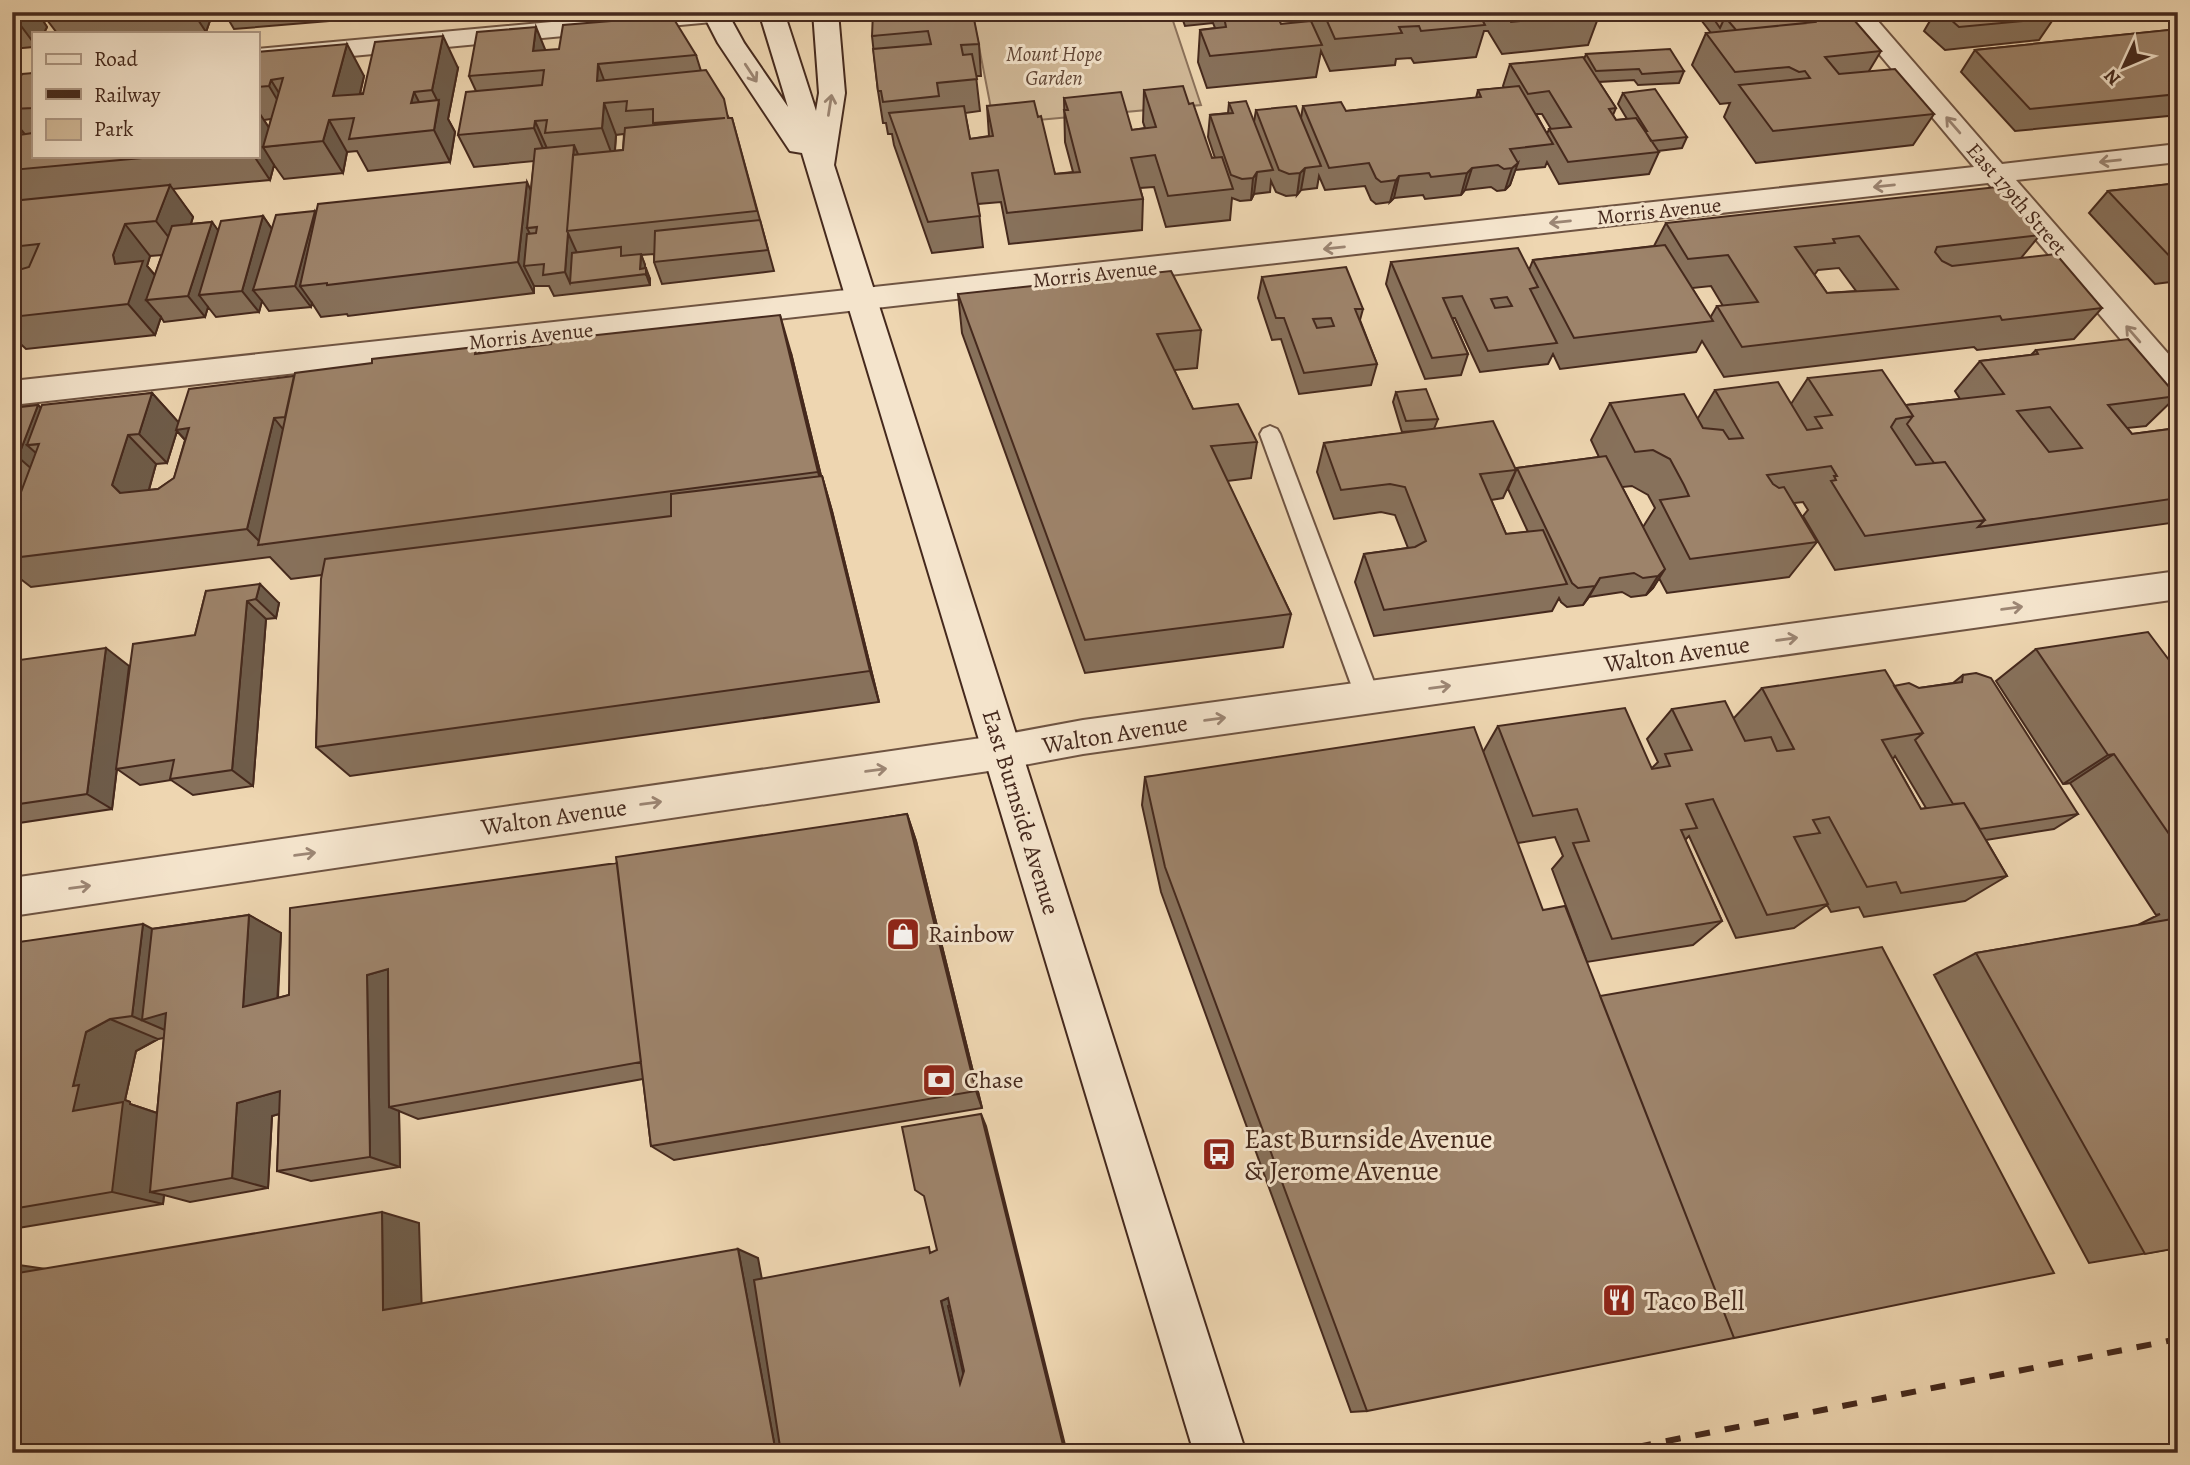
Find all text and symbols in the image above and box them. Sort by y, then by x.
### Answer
legend [32,32,259,158]
north arrow [2088,32,2158,102]
park label: Mount Hope Garden [1006,40,1102,92]
text: Road [94,45,138,73]
one-way arrow [743,63,758,82]
text: N [2098,63,2127,91]
text: Railway [94,81,161,109]
one-way arrow [824,94,837,116]
text: Park [94,115,134,143]
one-way arrow [1945,116,1961,134]
street label: East 179th Street [1960,137,2074,261]
one-way arrow [2099,155,2122,168]
one-way arrow [1873,180,1896,193]
street label: Morris Avenue [1595,191,1723,231]
one-way arrow [1550,216,1572,229]
one-way arrow [1323,241,1346,254]
street label: Morris Avenue [1031,254,1159,294]
street label: Morris Avenue [467,316,595,356]
one-way arrow [2125,326,2141,344]
one-way arrow [2000,601,2023,614]
street label: Walton Avenue [1601,628,1752,680]
one-way arrow [1775,632,1798,645]
one-way arrow [1428,681,1451,694]
street label: East Burnside Avenue [975,705,1067,919]
street label: Walton Avenue [1039,707,1190,761]
one-way arrow [1203,712,1226,725]
one-way arrow [864,763,887,776]
street label: Walton Avenue [478,791,629,843]
one-way arrow [639,796,662,809]
one-way arrow [293,847,316,860]
one-way arrow [68,880,91,893]
shop icon: Rainbow [884,915,922,953]
place label: Rainbow [928,918,1014,950]
bank icon: Chase [920,1061,958,1099]
place label: Chase [964,1064,1023,1096]
place label: East Burnside Avenue & Jerome Avenue [1244,1120,1493,1190]
bus stop icon: East Burnside Avenue & Jerome Avenue [1200,1135,1238,1173]
restaurant icon: Taco Bell [1600,1281,1638,1319]
place label: Taco Bell [1644,1282,1745,1320]

